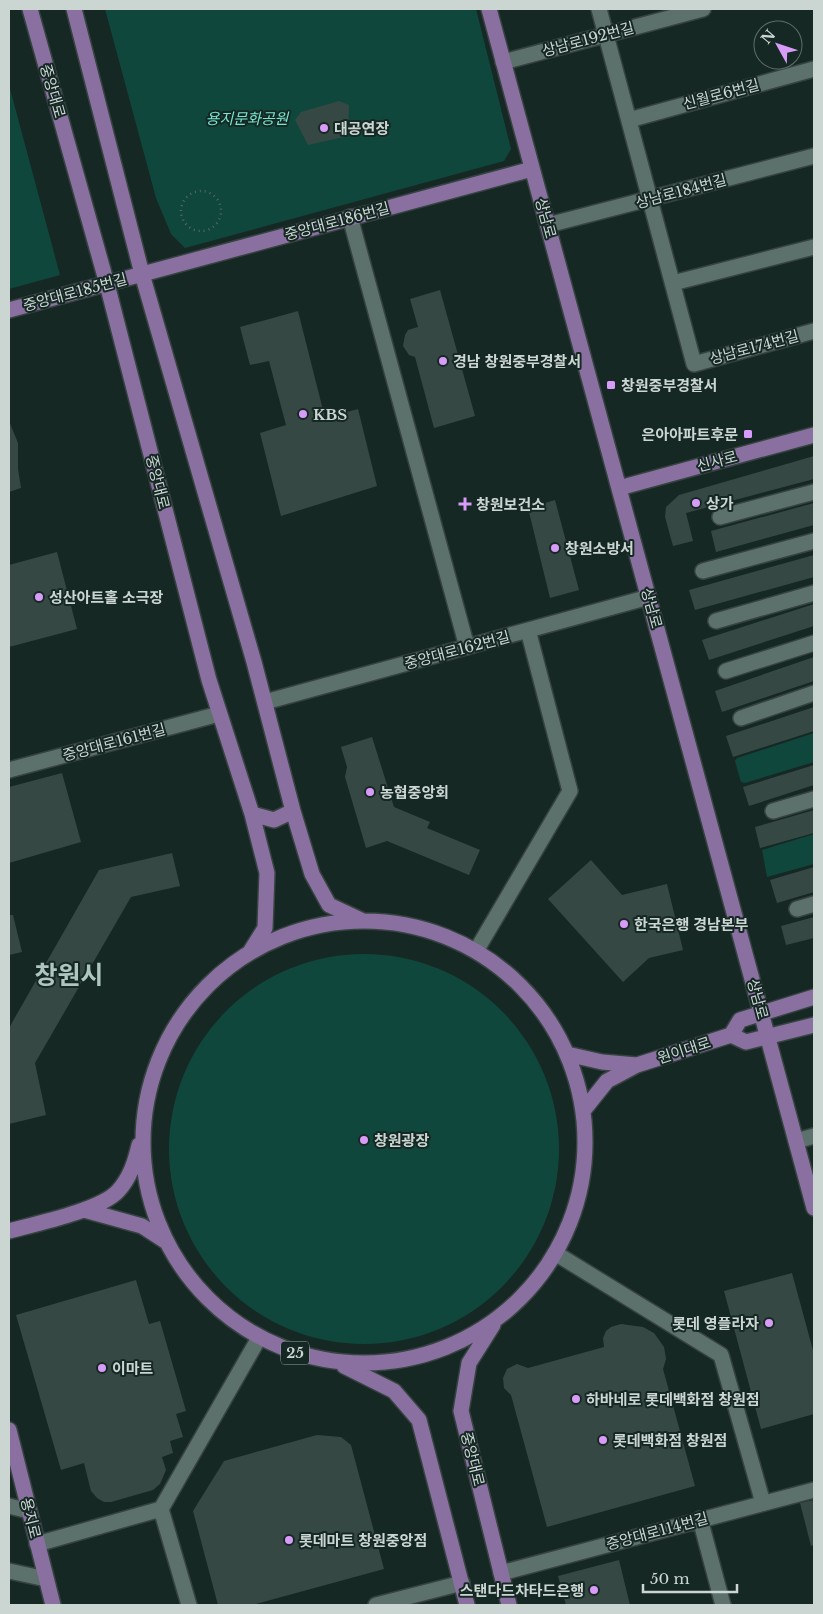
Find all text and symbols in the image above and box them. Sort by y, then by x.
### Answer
street label: 상남로192번길 [540,18,636,60]
north arrow [753,20,803,70]
text: N [757,26,779,47]
street label: 중앙대로 [36,62,70,120]
street label: 신월로6번길 [681,75,761,113]
park label: 용지문화공원 [206,109,290,128]
place label: 대공연장 [334,119,389,138]
marker: 대공연장 [318,122,330,134]
street label: 상남로184번길 [633,170,729,212]
street label: 상남로 [531,196,561,240]
street label: 중앙대로186번길 [282,198,392,244]
street label: 중앙대로185번길 [21,269,129,315]
street label: 상남로174번길 [707,326,801,368]
place label: 경남 창원중부경찰서 [453,352,581,371]
marker: 경남 창원중부경찰서 [437,355,449,367]
place label: 창원중부경찰서 [621,376,718,395]
marker: 창원중부경찰서 [605,379,617,391]
place label: KBS [313,405,347,424]
marker: KBS [297,408,309,420]
place label: 은아아파트후문 [641,425,738,444]
marker: 은아아파트후문 [742,428,754,440]
street label: 신사로 [695,446,739,476]
street label: 중앙대로 [142,453,174,511]
place label: 상가 [706,494,734,513]
place label: 창원보건소 [476,495,545,514]
marker: 창원보건소 [458,497,472,511]
marker: 상가 [690,497,702,509]
place label: 창원소방서 [565,539,634,558]
marker: 창원소방서 [549,542,561,554]
street label: 상남로 [637,586,667,630]
place label: 성산아트홀 소극장 [49,588,164,607]
marker: 성산아트홀 소극장 [33,591,45,603]
street label: 중앙대로162번길 [402,627,512,673]
street label: 중앙대로161번길 [60,719,168,765]
place label: 농협중앙회 [380,783,449,802]
marker: 농협중앙회 [364,786,376,798]
place label: 한국은행 경남본부 [634,915,749,934]
marker: 한국은행 경남본부 [618,918,630,930]
district label: 창원시 [34,960,104,991]
street label: 상남로 [743,977,773,1021]
street label: 원이대로 [655,1032,713,1068]
place label: 창원광장 [374,1131,429,1150]
marker: 창원광장 [358,1134,370,1146]
place label: 롯데 영플라자 [672,1314,759,1333]
marker: 롯데 영플라자 [763,1317,775,1329]
road number: 25 [281,1342,309,1365]
place label: 이마트 [112,1359,154,1378]
marker: 이마트 [96,1362,108,1374]
place label: 하바네로 롯데백화점 창원점 [586,1390,760,1409]
marker: 하바네로 롯데백화점 창원점 [570,1393,582,1405]
street label: 중앙대로 [457,1430,489,1488]
place label: 롯데백화점 창원점 [613,1431,727,1450]
marker: 롯데백화점 창원점 [597,1434,609,1446]
street label: 용지로 [17,1496,45,1540]
street label: 중앙대로114번길 [604,1508,710,1554]
place label: 롯데마트 창원중앙점 [299,1531,427,1550]
marker: 롯데마트 창원중앙점 [283,1534,295,1546]
scale bar [643,1562,737,1594]
text: 50 m [650,1569,690,1588]
place label: 스탠다드차타드은행 [460,1581,584,1600]
marker: 스탠다드차타드은행 [588,1584,600,1596]

